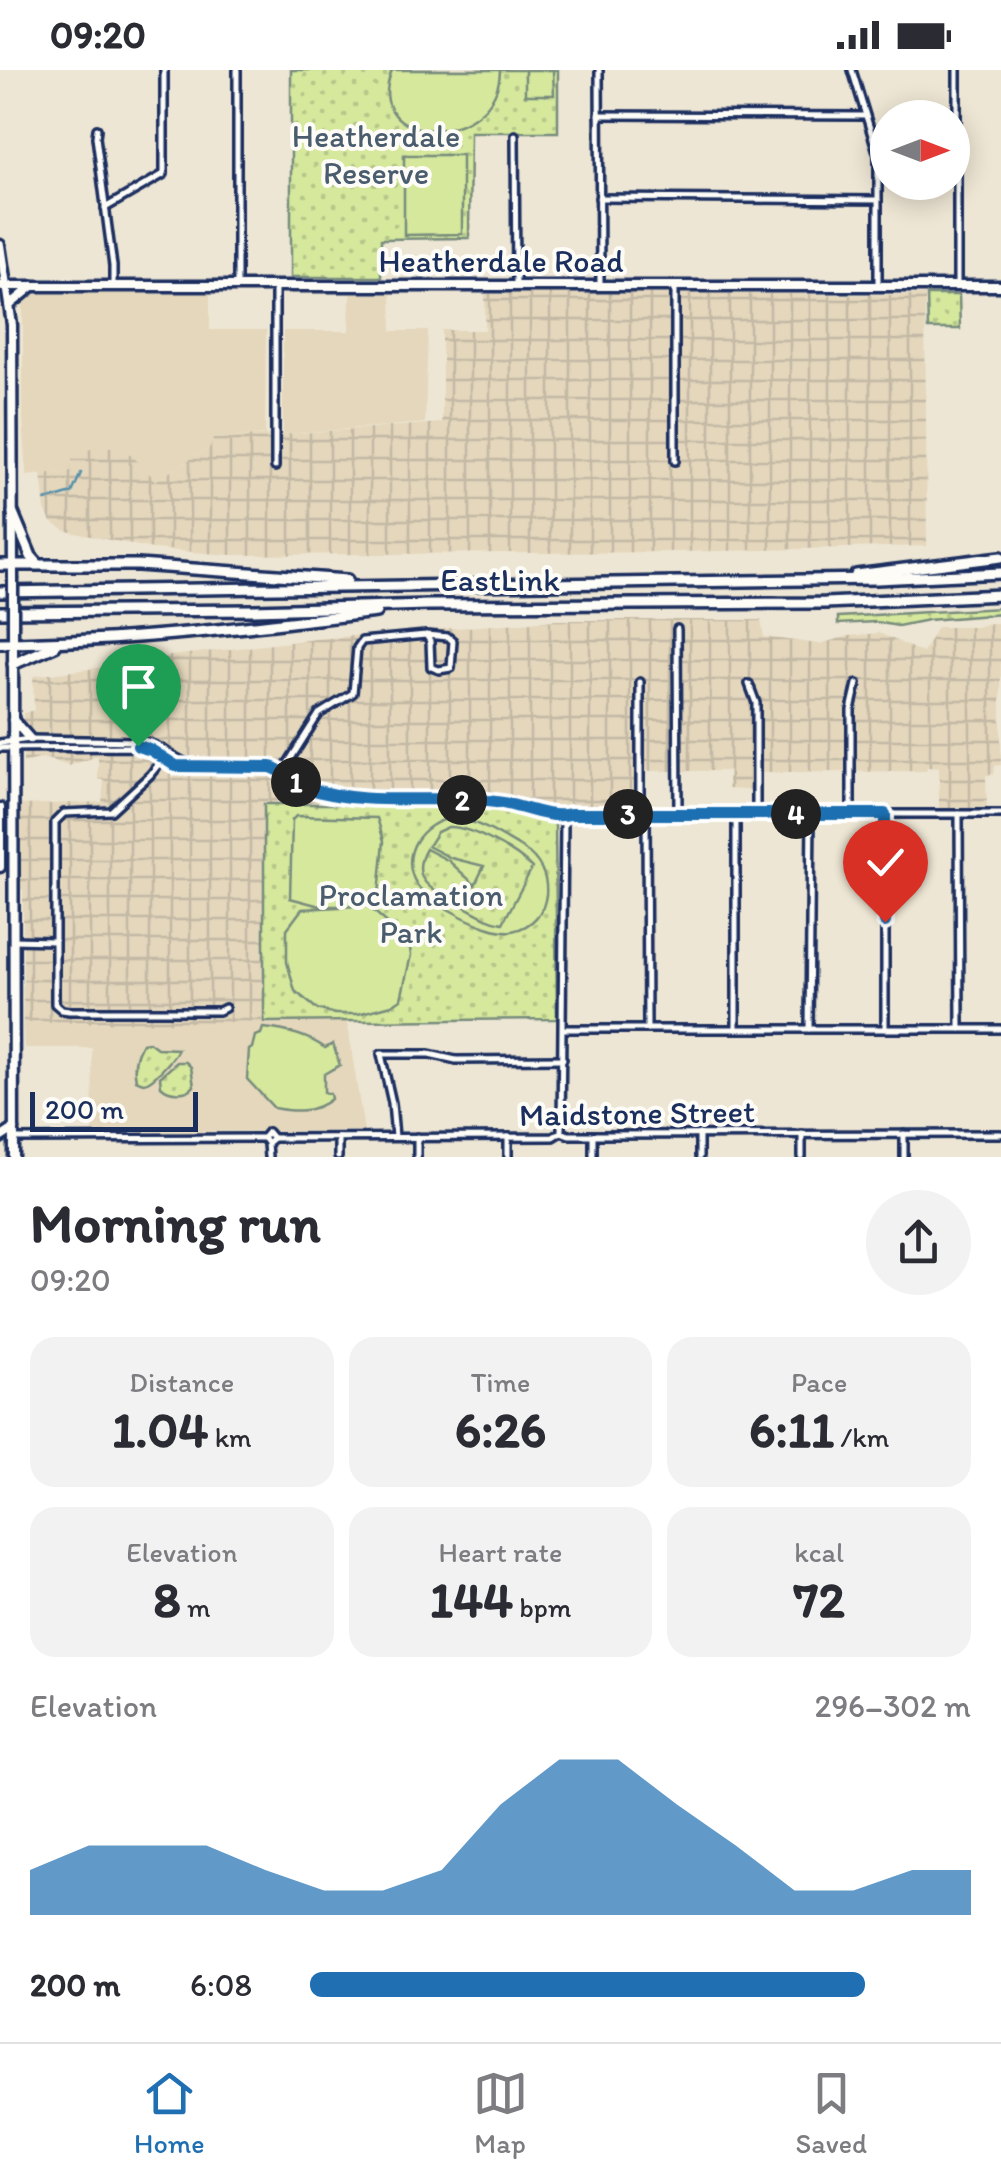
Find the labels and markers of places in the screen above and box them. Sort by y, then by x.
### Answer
pin [96,644,181,747]
pin: 1 [271,757,321,807]
pin: 2 [437,775,487,825]
pin: 3 [603,789,653,839]
pin: 4 [771,789,821,839]
pin [843,820,928,923]

